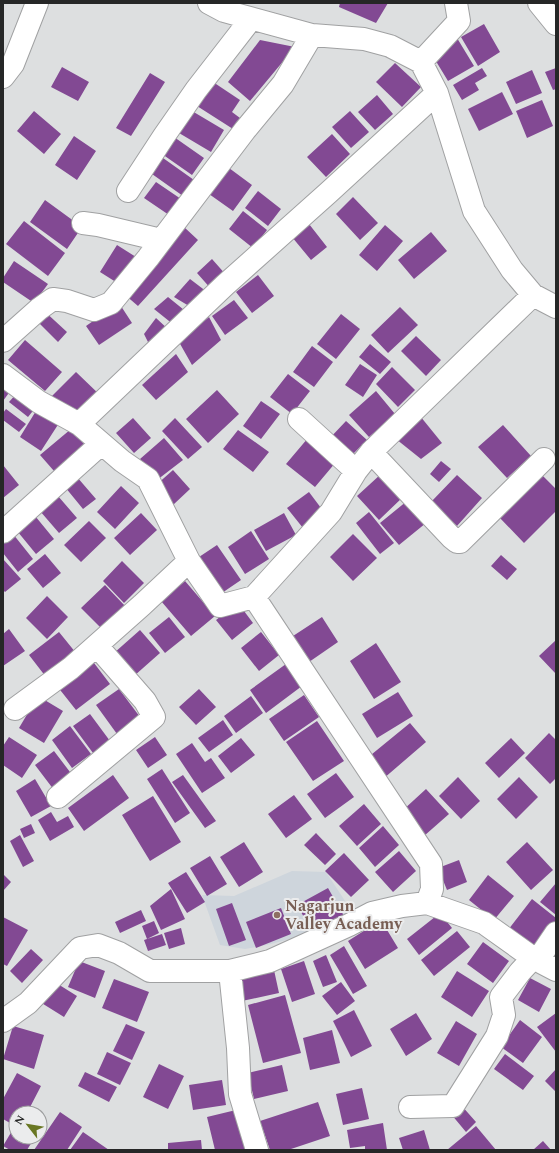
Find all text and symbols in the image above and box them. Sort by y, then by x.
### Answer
place label: Nagarjun Valley Academy [285,894,403,936]
marker: Nagarjun Valley Academy [272,910,282,920]
north arrow [8,1105,48,1145]
text: N [10,1112,29,1128]

